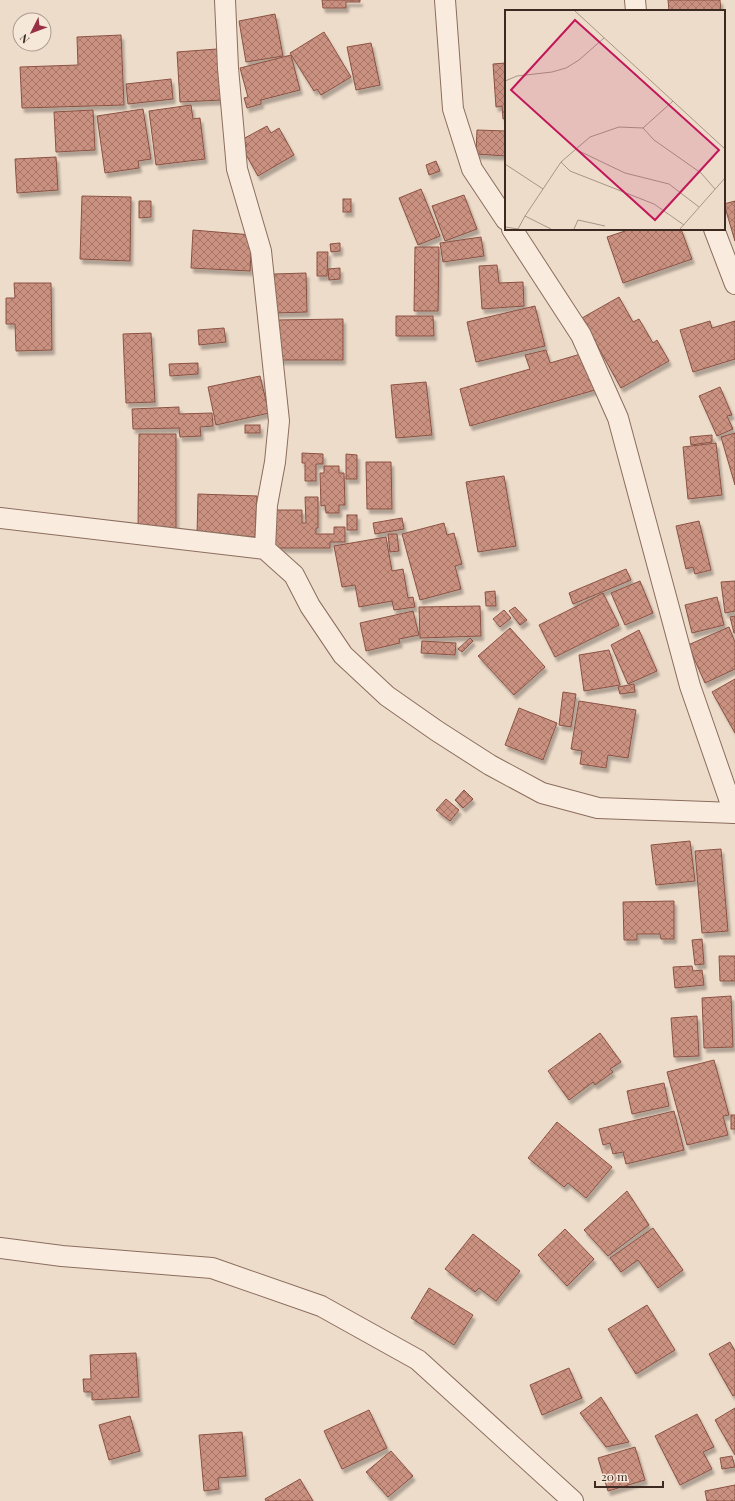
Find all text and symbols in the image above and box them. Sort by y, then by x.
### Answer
inset map [505,10,725,230]
north arrow [12,12,52,52]
text: N [16,31,32,47]
scale bar [595,1463,663,1489]
text: 20 m [601,1468,628,1484]

